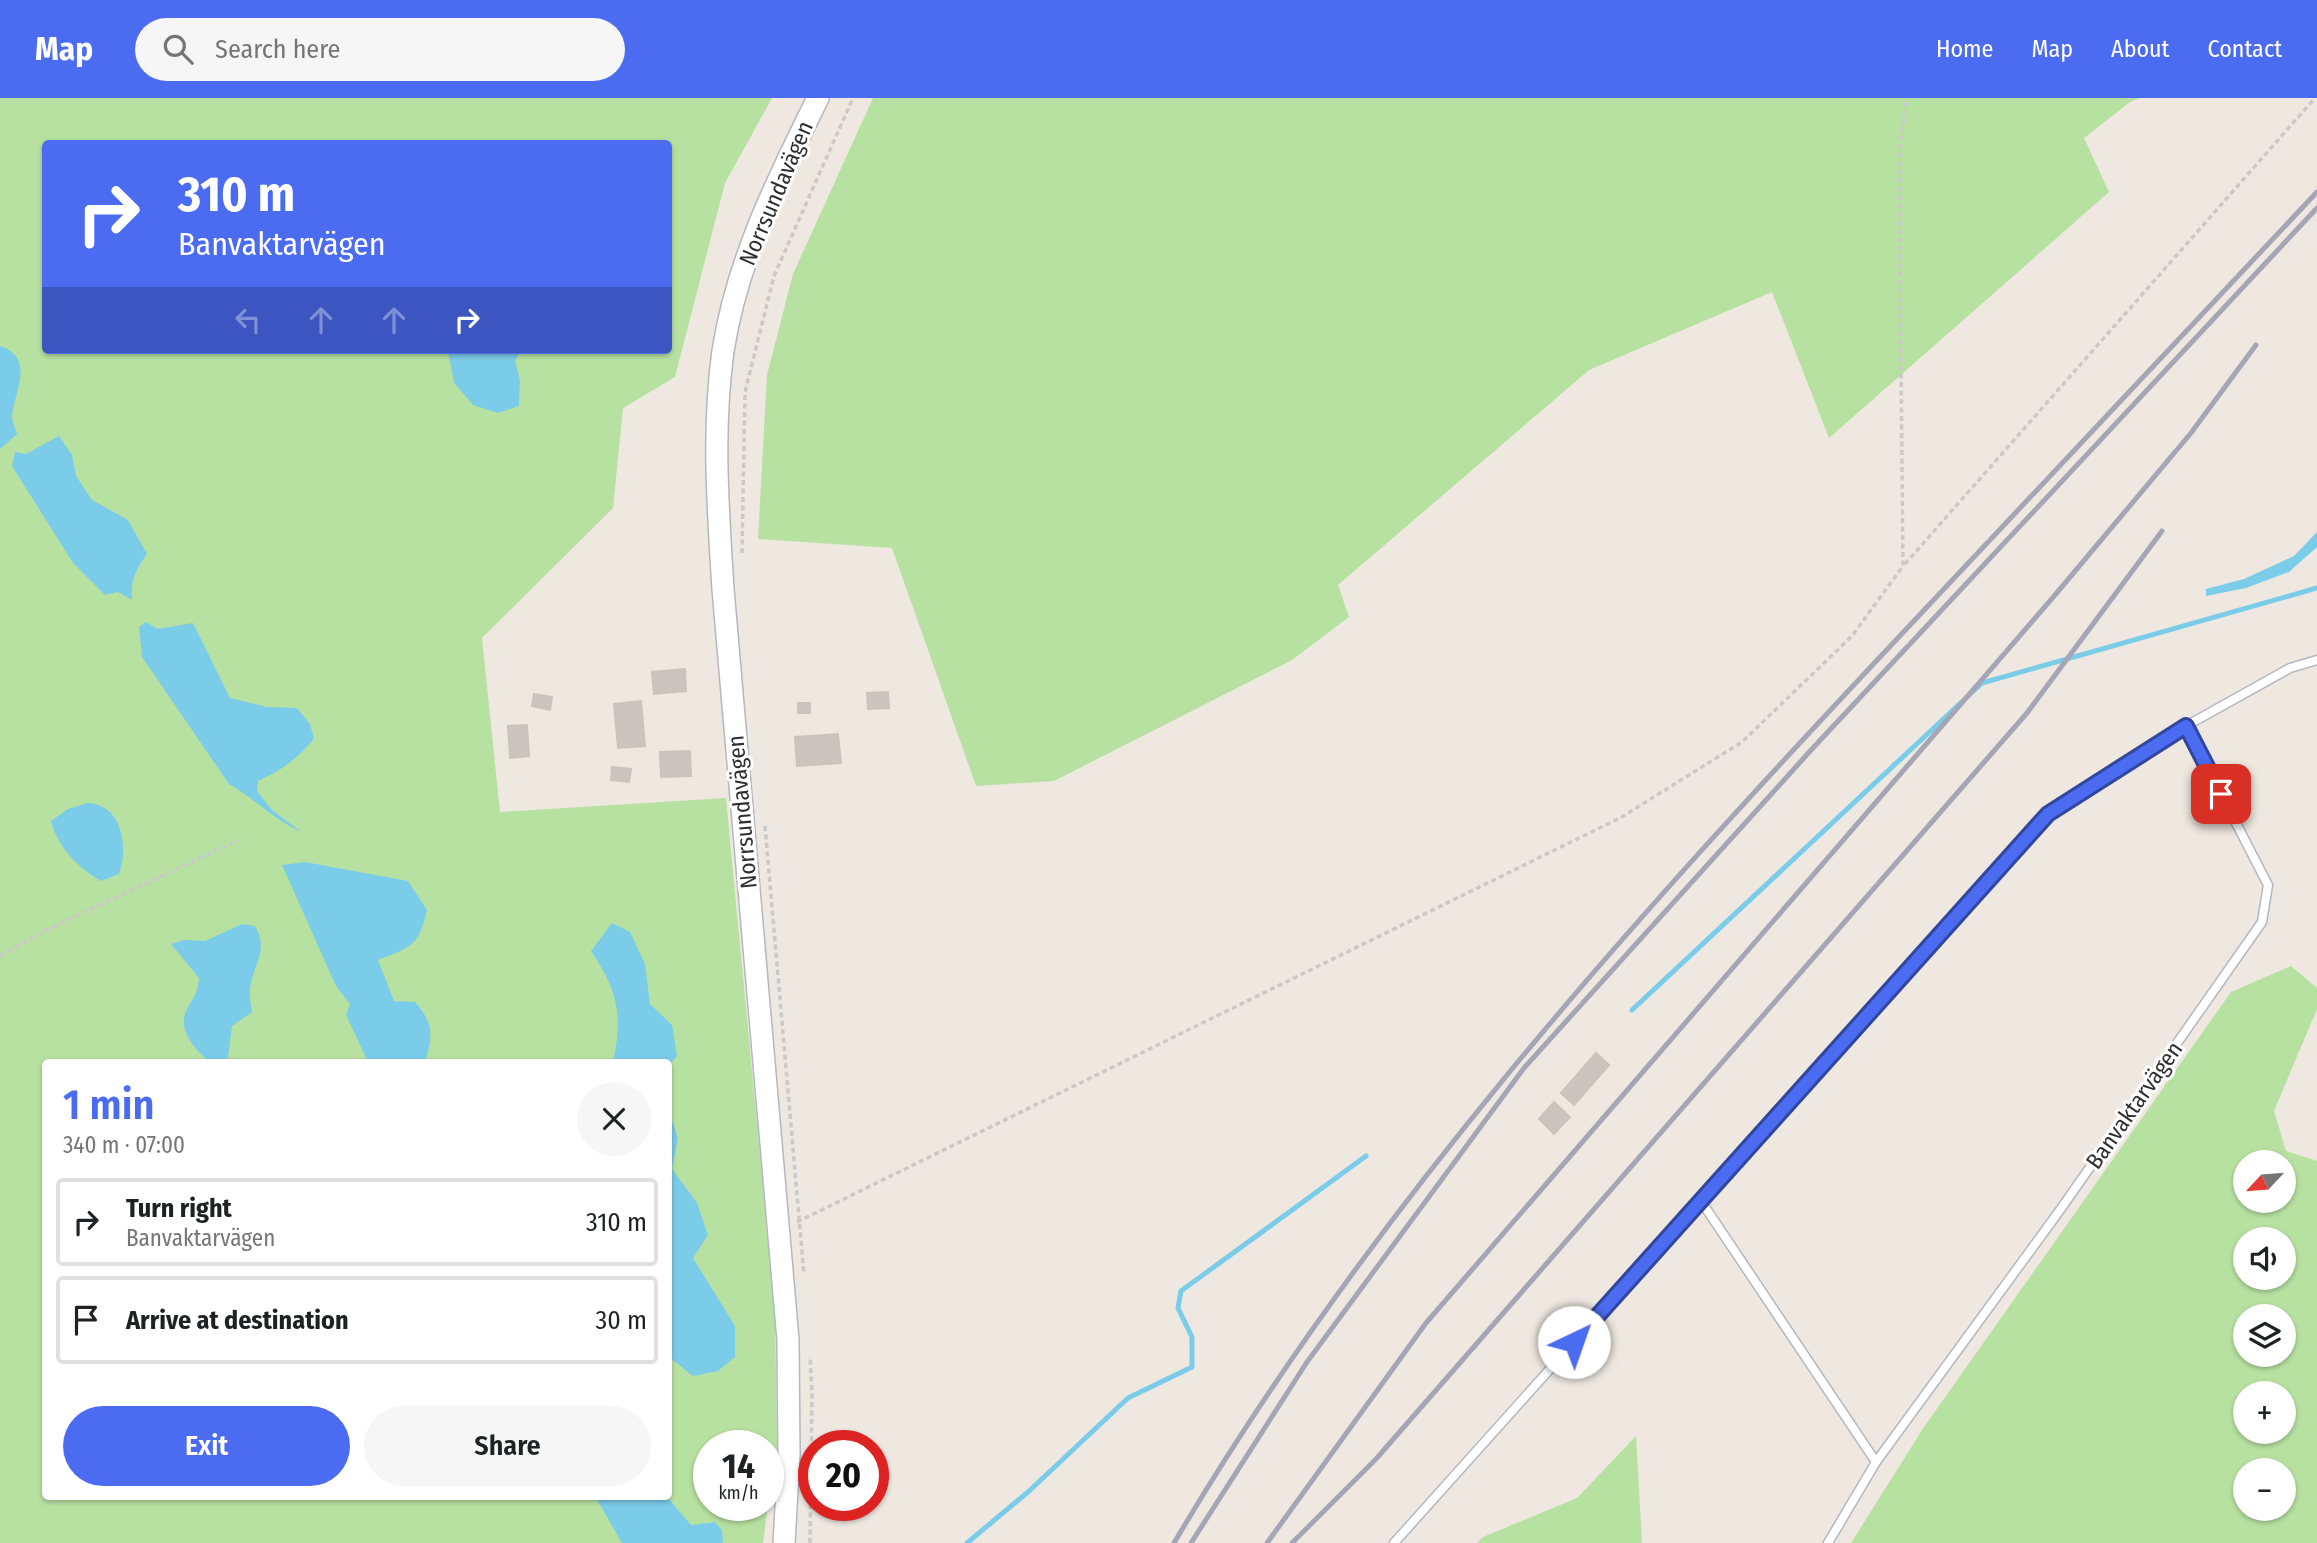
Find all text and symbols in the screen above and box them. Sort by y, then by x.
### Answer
search box [135,18,625,81]
text: Map [35,29,93,69]
icon: search [159,30,197,68]
text: Search here [215,34,340,65]
text: Home [1936,35,1993,63]
text: Map [2031,35,2073,63]
text: About [2111,35,2169,63]
text: Contact [2207,35,2282,63]
street label: Norrsundavägen [733,117,819,269]
text: 310 m [178,165,295,224]
icon: right [63,168,154,259]
text: Banvaktarvägen [178,225,386,263]
icon: left [229,301,267,339]
icon: ahead [302,301,340,339]
icon: ahead [375,301,413,339]
icon: right [448,301,486,339]
street label: Norrsundavägen [721,734,763,890]
pin [2191,764,2251,824]
icon: arrive [2202,775,2240,813]
street label: Banvaktarvägen [2080,1036,2188,1174]
text: 1 min [63,1080,154,1130]
button: close [577,1082,651,1156]
text: 340 m · 07:00 [63,1131,185,1159]
north arrow [2233,1150,2296,1213]
map controls [2233,1150,2296,1521]
text: Turn right [126,1193,232,1224]
icon: right [67,1203,105,1241]
text: 310 m [586,1207,647,1238]
text: Banvaktarvägen [126,1224,275,1252]
button: sound [2233,1227,2296,1290]
icon: arrive [67,1301,105,1339]
button: layers [2233,1304,2296,1367]
text: Arrive at destination [126,1305,349,1336]
text: 30 m [596,1305,647,1336]
position arrow [1537,1305,1611,1379]
button: + [2233,1381,2296,1444]
button: Exit [63,1406,350,1486]
button: Share [364,1406,651,1486]
speed limit sign: 20 [798,1430,889,1521]
text: 14 [722,1445,755,1487]
button: − [2233,1458,2296,1521]
text: km/h [718,1482,759,1504]

